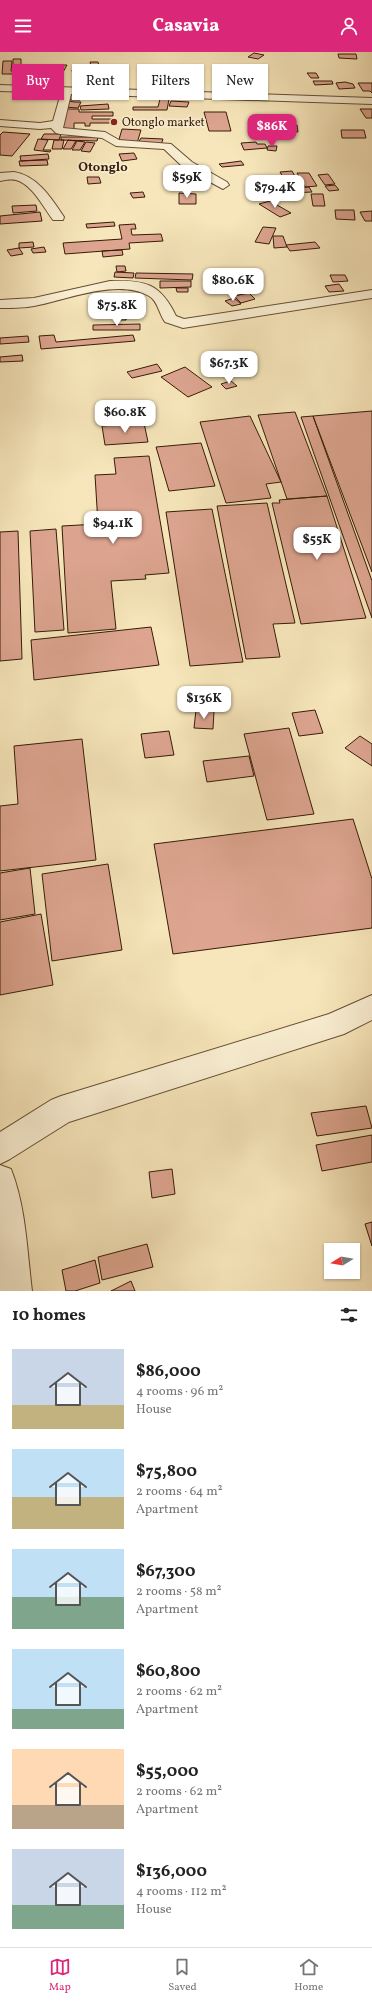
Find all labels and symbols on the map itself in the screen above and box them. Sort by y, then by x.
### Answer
pin: $86K [248,114,296,148]
place label: Otonglo market [122,115,205,131]
marker: Otonglo market [109,117,119,127]
district label: Otonglo [78,159,128,177]
pin: $59K [163,165,211,199]
pin: $79.4K [242,175,308,209]
pin: $80.6K [200,268,266,302]
pin: $75.8K [84,293,150,327]
pin: $67.3K [196,351,262,385]
pin: $60.8K [92,400,158,434]
pin: $94.1K [80,511,146,545]
pin: $55K [293,527,341,561]
pin: $136K [176,686,232,720]
north arrow [324,1243,360,1279]

